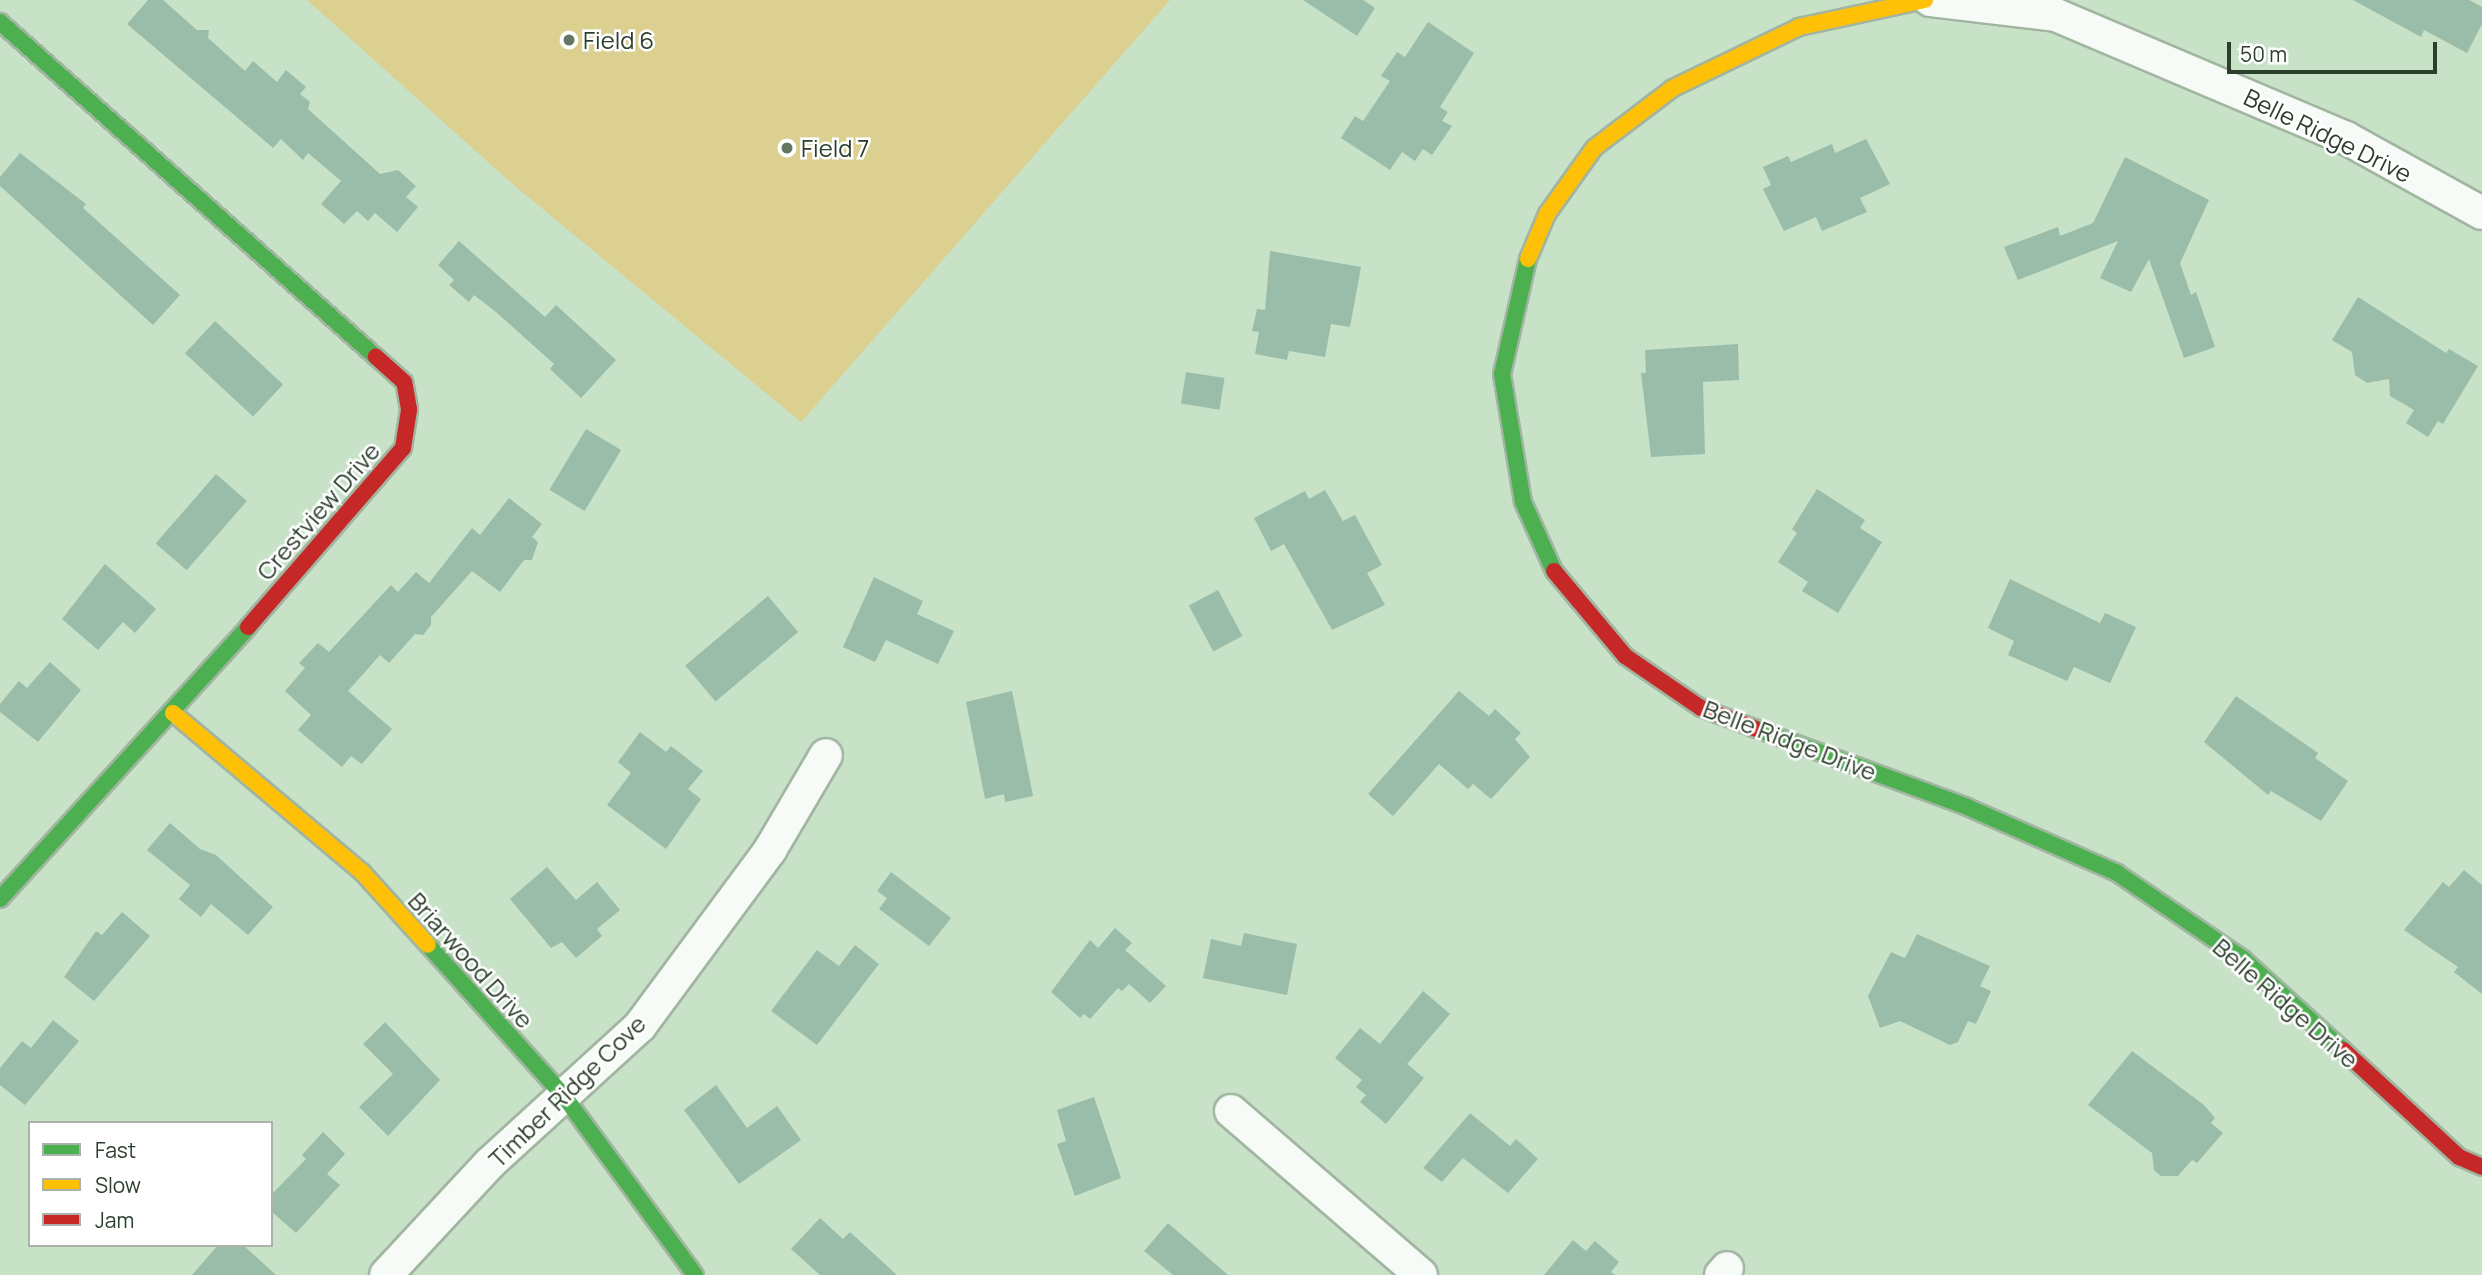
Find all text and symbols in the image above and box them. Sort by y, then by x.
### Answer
place label: Field 6 [583,26,654,54]
scale bar [2230,28,2440,72]
marker: Field 6 [561,32,577,48]
text: 50 m [2240,40,2287,68]
street label: Belle Ridge Drive [2240,82,2416,188]
place label: Field 7 [801,134,869,162]
marker: Field 7 [779,140,795,156]
street label: Crestview Drive [251,436,385,586]
street label: Belle Ridge Drive [1699,694,1881,786]
street label: Briarwood Drive [403,886,539,1034]
street label: Belle Ridge Drive [2208,932,2364,1074]
street label: Timber Ridge Cove [483,1009,651,1173]
legend [28,1121,273,1247]
text: Fast [95,1136,136,1164]
text: Slow [95,1171,141,1199]
text: Jam [95,1206,134,1234]

